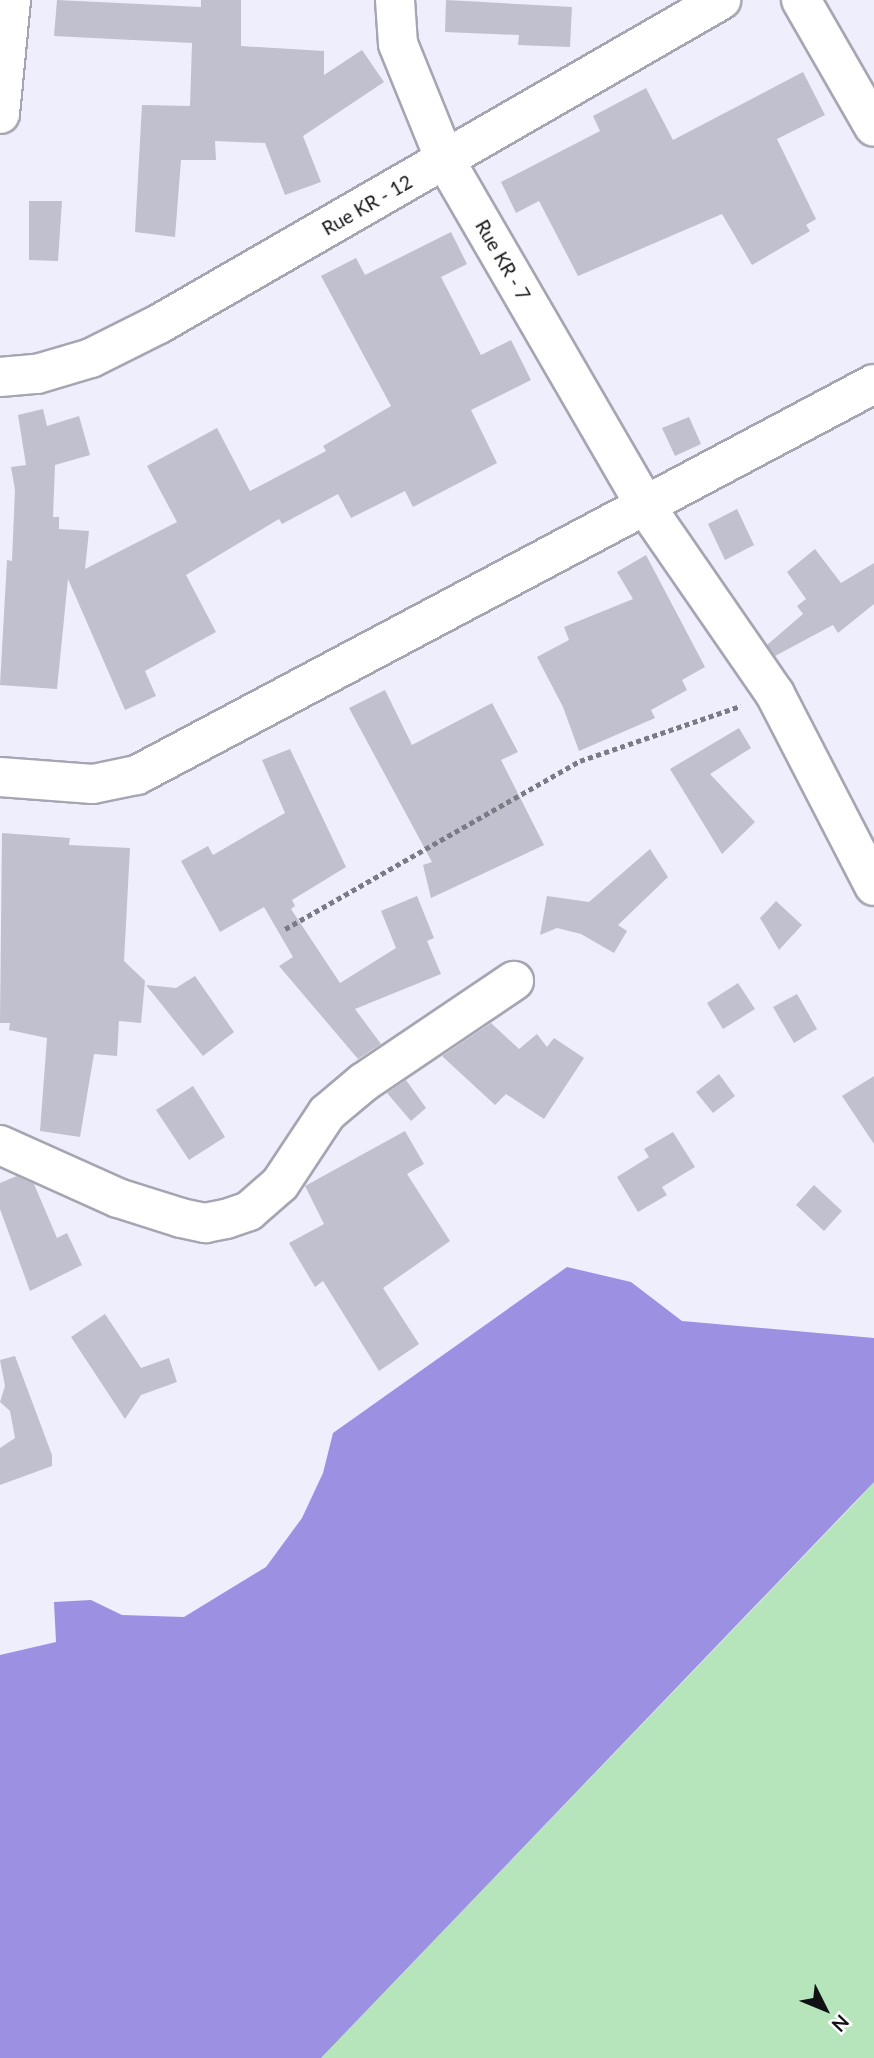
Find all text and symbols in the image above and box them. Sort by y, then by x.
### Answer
street label: Rue KR - 12 [318,170,416,240]
street label: Rue KR - 7 [471,216,535,304]
north arrow [790,1974,860,2044]
text: N [827,2010,854,2037]

